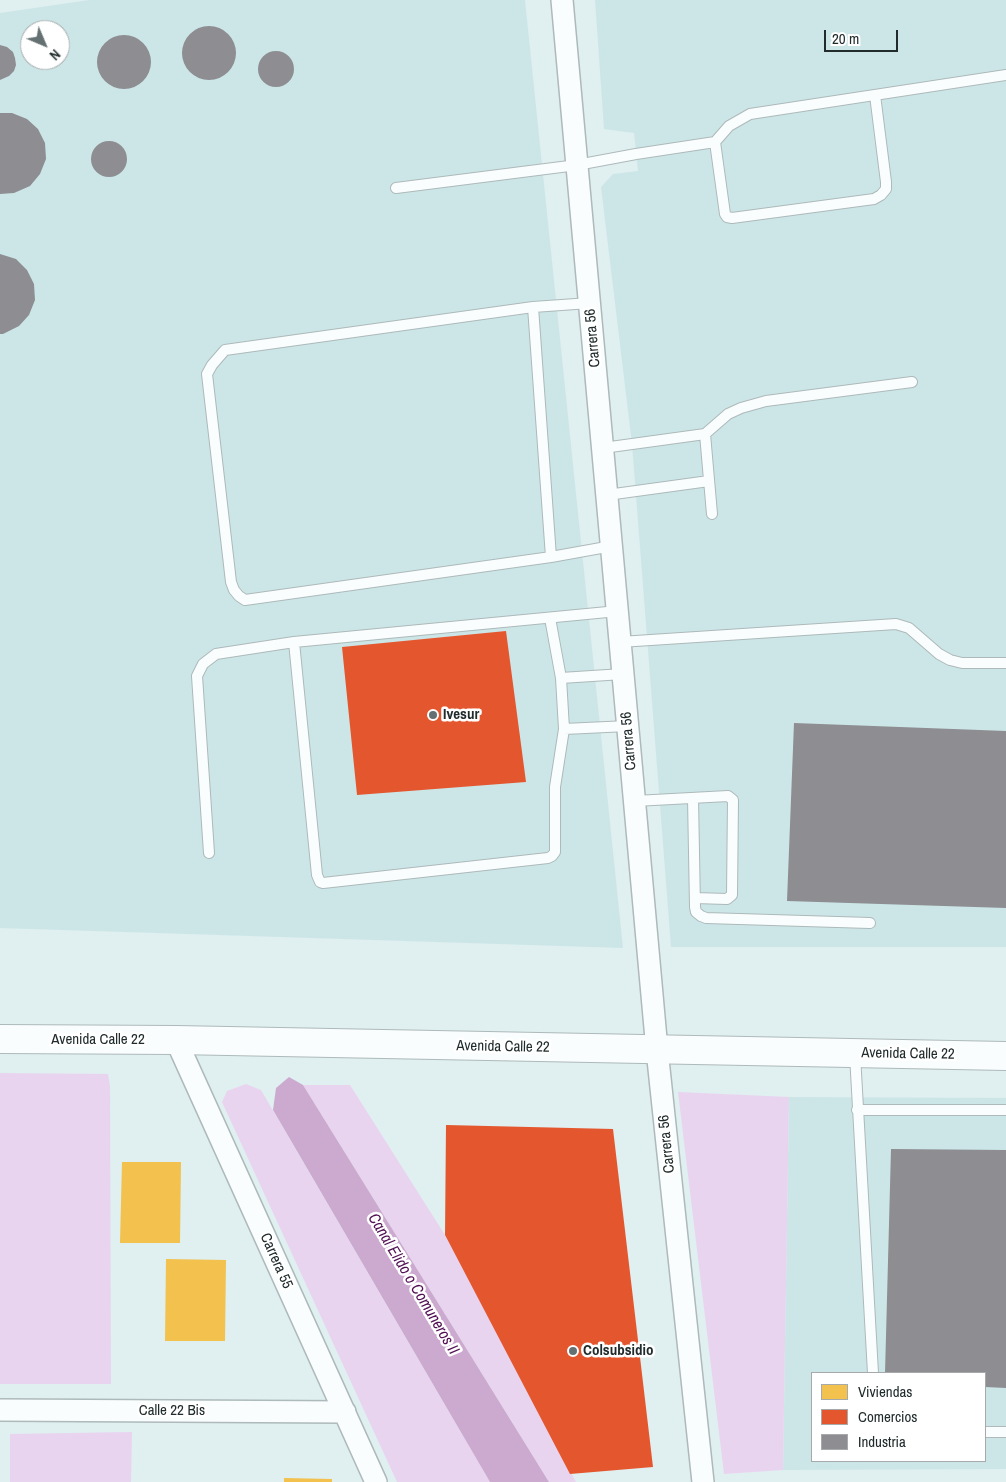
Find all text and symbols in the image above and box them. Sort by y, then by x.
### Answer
north arrow [20,20,70,70]
scale bar [826,20,900,52]
text: 20 m [832,28,859,49]
text: N [46,46,64,64]
street label: Carrera 56 [581,308,605,368]
place label: Ivesur [443,706,479,724]
marker: Ivesur [427,709,439,721]
street label: Carrera 56 [617,711,641,771]
street label: Avenida Calle 22 [51,1031,145,1049]
street label: Avenida Calle 22 [456,1037,550,1057]
street label: Avenida Calle 22 [861,1044,955,1064]
street label: Carrera 56 [655,1114,679,1174]
water label: Canal Elido o Comuneros II [363,1210,463,1358]
street label: Carrera 55 [256,1230,296,1292]
place label: Colsubsidio [583,1342,653,1360]
marker: Colsubsidio [567,1345,579,1357]
legend [811,1372,986,1462]
text: Viviendas [858,1381,913,1402]
street label: Calle 22 Bis [139,1402,205,1420]
text: Comercios [858,1406,917,1427]
text: Industria [858,1431,906,1452]

